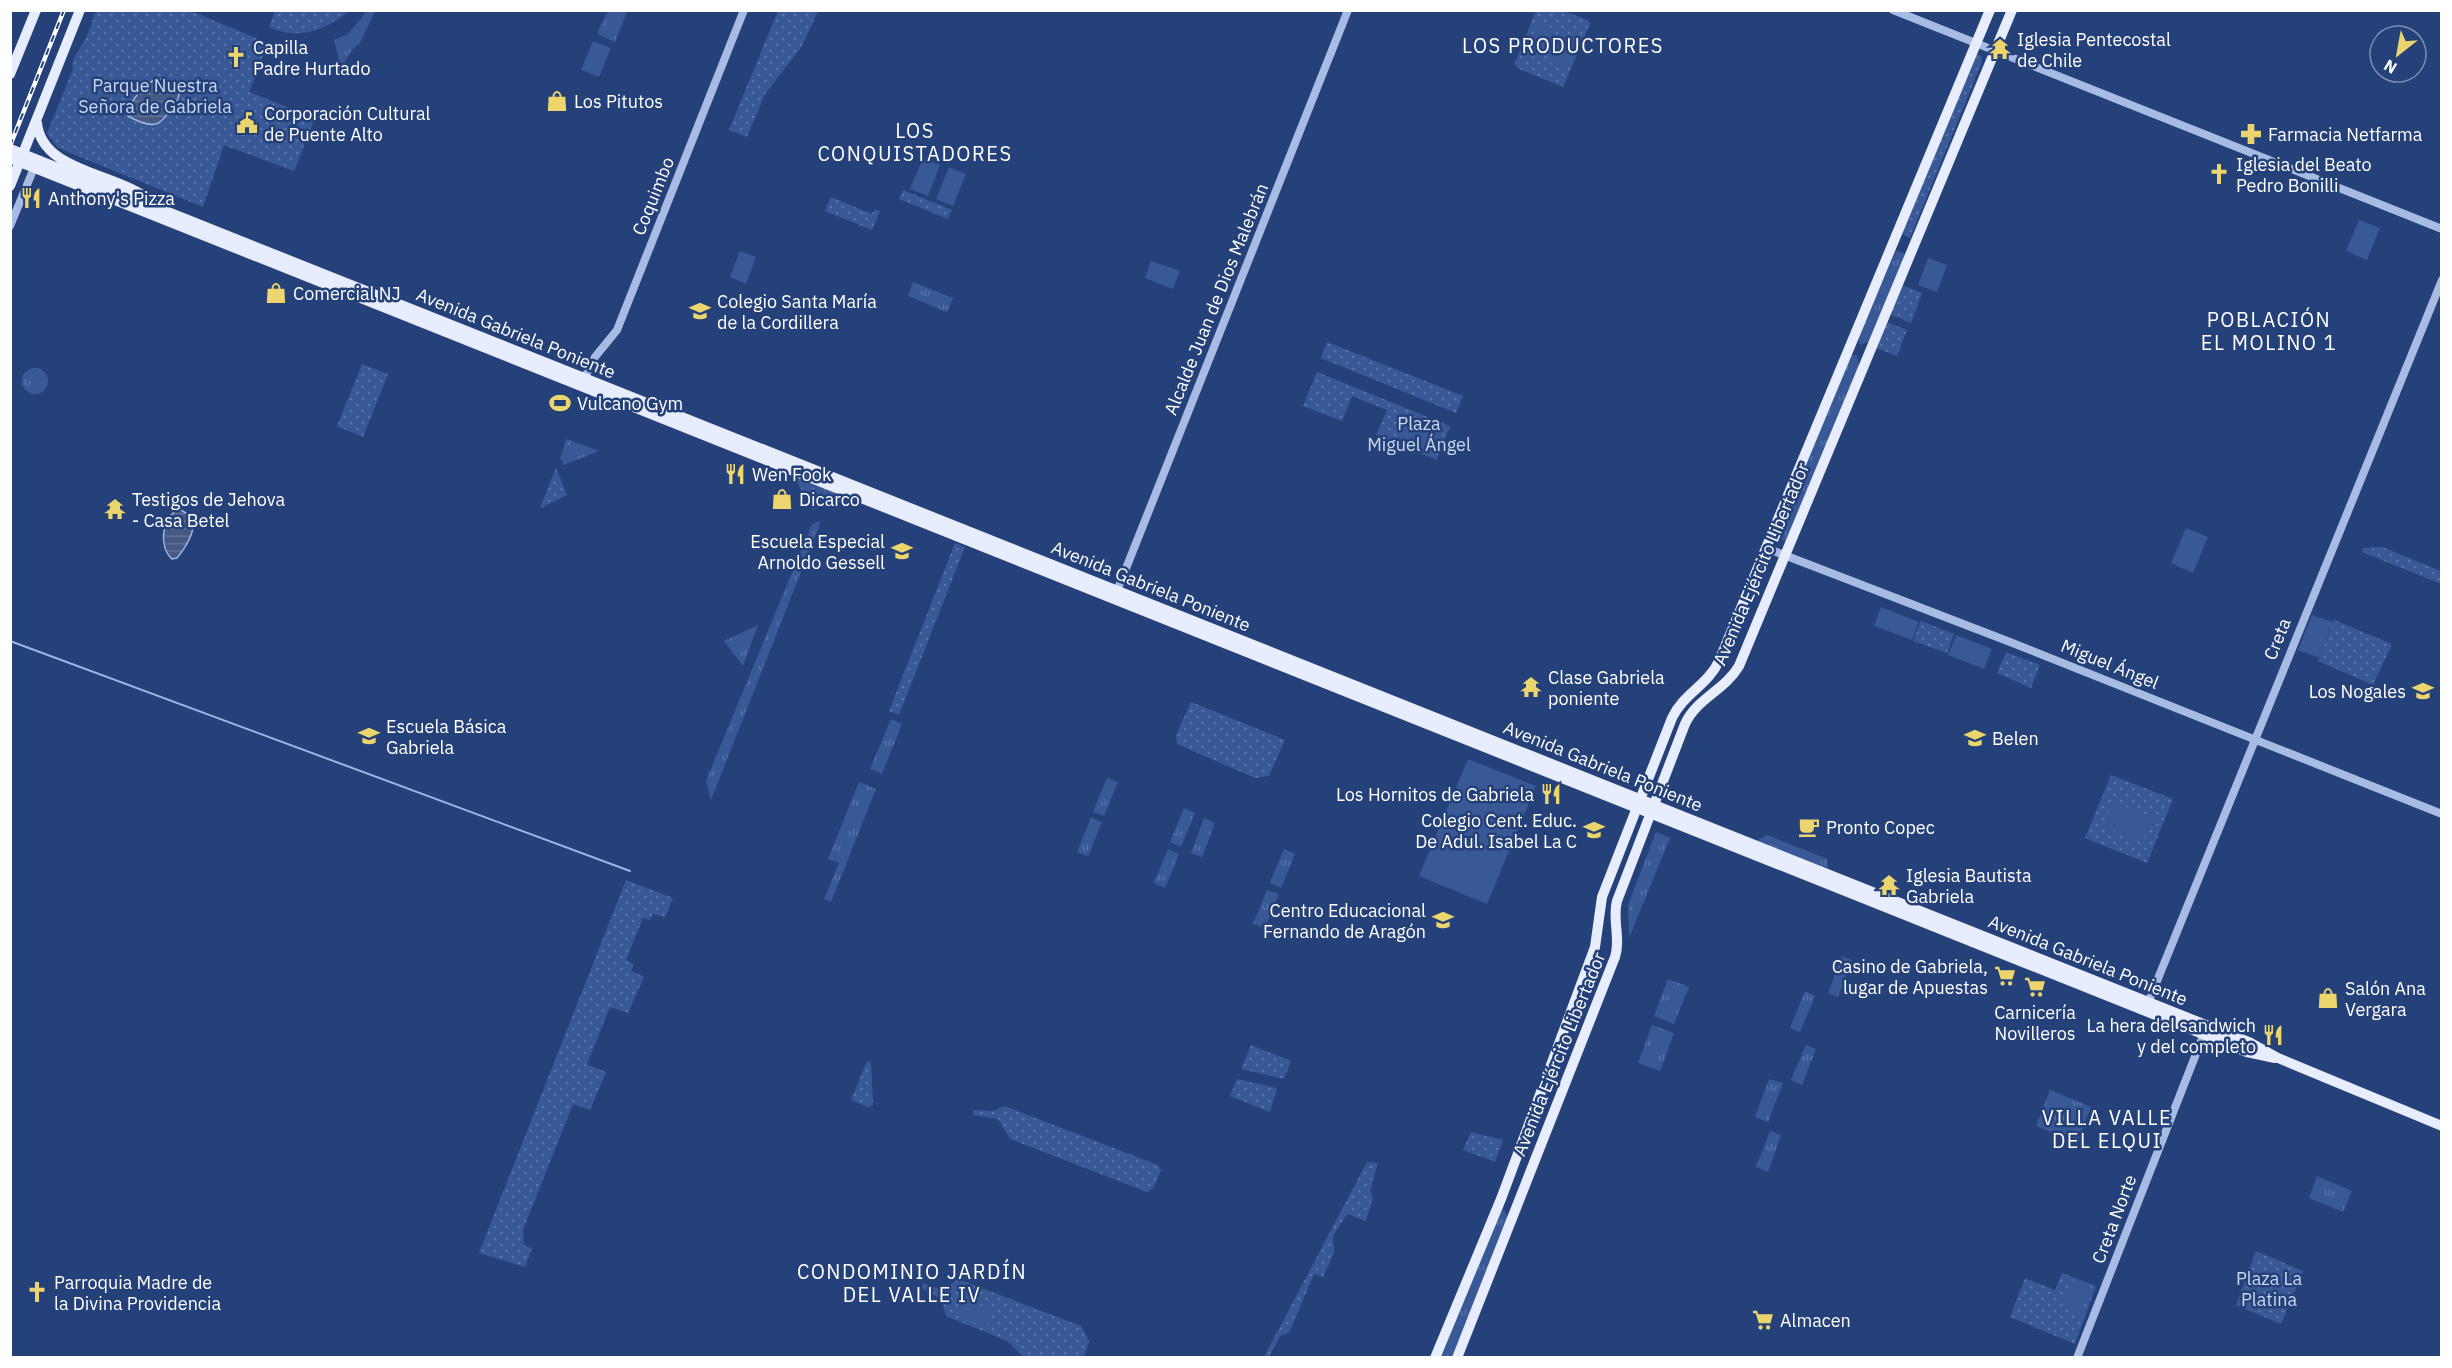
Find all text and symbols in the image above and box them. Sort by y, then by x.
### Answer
north arrow [2368,24,2428,84]
place label: Iglesia Pentecostal de Chile [2017,28,2171,72]
district label: LOS PRODUCTORES [1462,32,1664,59]
place label: Capilla Padre Hurtado [253,36,371,80]
temple icon: Iglesia Pentecostal de Chile [1988,37,2012,61]
church icon: Capilla Padre Hurtado [224,45,248,69]
text: N [2380,55,2400,78]
park label: Parque Nuestra Señora de Gabriela [78,74,232,118]
shop icon: Los Pitutos [545,89,569,113]
place label: Los Pitutos [574,90,663,113]
place label: Corporación Cultural de Puente Alto [264,102,431,146]
public building icon: Corporación Cultural de Puente Alto [235,111,259,135]
district label: LOS CONQUISTADORES [817,117,1013,167]
pharmacy icon: Farmacia Netfarma [2239,122,2263,146]
place label: Farmacia Netfarma [2268,123,2423,146]
street label: Coquimbo [627,153,679,239]
place label: Iglesia del Beato Pedro Bonilli [2236,153,2372,197]
church icon: Iglesia del Beato Pedro Bonilli [2207,162,2231,186]
street label: Alcalde Juan de Dios Malebrán [1159,180,1273,418]
restaurant icon: Anthony's Pizza [19,186,43,210]
place label: Anthony's Pizza [48,187,175,210]
shop icon: Comercial NJ [264,281,288,305]
place label: Comercial NJ [293,282,401,305]
street label: Avenida Gabriela Poniente [413,283,619,384]
place label: Colegio Santa María de la Cordillera [717,290,877,334]
school or university icon: Colegio Santa María de la Cordillera [688,299,712,323]
district label: POBLACIÓN EL MOLINO 1 [2201,306,2337,356]
sports icon: Vulcano Gym [548,391,572,415]
place label: Vulcano Gym [577,392,683,415]
park label: Plaza Miguel Ángel [1367,412,1471,456]
street label: Avenida Ejército Libertador [1708,459,1814,669]
restaurant icon: Wen Fook [723,462,747,486]
place label: Wen Fook [752,463,832,486]
shop icon: Dicarco [770,487,794,511]
place label: Testigos de Jehova - Casa Betel [132,488,285,532]
place label: Dicarco [799,488,860,511]
temple icon: Testigos de Jehova - Casa Betel [103,497,127,521]
place label: Escuela Especial Arnoldo Gessell [750,530,885,574]
street label: Avenida Gabriela Poniente [1048,536,1254,637]
school or university icon: Escuela Especial Arnoldo Gessell [890,539,914,563]
street label: Creta [2258,614,2296,663]
street label: Miguel Ángel [2058,634,2162,694]
place label: Clase Gabriela poniente [1548,666,1665,710]
temple icon: Clase Gabriela poniente [1519,675,1543,699]
school or university icon: Los Nogales [2411,679,2435,703]
place label: Los Nogales [2309,680,2406,703]
place label: Escuela Básica Gabriela [386,715,507,759]
street label: Avenida Gabriela Poniente [1500,716,1706,817]
school or university icon: Escuela Básica Gabriela [357,724,381,748]
school or university icon: Belen [1963,726,1987,750]
place label: Belen [1992,727,2039,750]
restaurant icon: Los Hornitos de Gabriela [1539,782,1563,806]
place label: Los Hornitos de Gabriela [1336,783,1534,806]
place label: Colegio Cent. Educ. De Adul. Isabel La C [1415,809,1577,853]
cafe icon: Pronto Copec [1797,815,1821,839]
place label: Pronto Copec [1826,816,1935,839]
school or university icon: Colegio Cent. Educ. De Adul. Isabel La C [1582,818,1606,842]
place label: Iglesia Bautista Gabriela [1906,864,2032,908]
temple icon: Iglesia Bautista Gabriela [1877,873,1901,897]
place label: Centro Educacional Fernando de Aragón [1263,899,1426,943]
school or university icon: Centro Educacional Fernando de Aragón [1431,908,1455,932]
street label: Avenida Gabriela Poniente [1985,910,2191,1011]
street label: Avenida Ejército Libertador [1508,948,1611,1159]
place label: Casino de Gabriela, lugar de Apuestas [1832,955,1988,999]
supermarket icon: Casino de Gabriela, lugar de Apuestas [1993,964,2017,988]
supermarket icon: Carnicería Novilleros [2023,975,2047,999]
place label: Salón Ana Vergara [2345,977,2426,1021]
shop icon: Salón Ana Vergara [2316,986,2340,1010]
place label: Carnicería Novilleros [1994,1001,2076,1045]
place label: La hera del sandwich y del completo [2087,1014,2256,1058]
restaurant icon: La hera del sandwich y del completo [2261,1023,2285,1047]
district label: VILLA VALLE DEL ELQUI [2042,1104,2172,1154]
street label: Creta Norte [2087,1171,2142,1267]
district label: CONDOMINIO JARDÍN DEL VALLE IV [797,1258,1027,1308]
park label: Plaza La Platina [2236,1267,2303,1311]
place label: Parroquia Madre de la Divina Providencia [54,1271,221,1315]
church icon: Parroquia Madre de la Divina Providencia [25,1280,49,1304]
supermarket icon: Almacen [1751,1308,1775,1332]
place label: Almacen [1780,1309,1851,1332]

